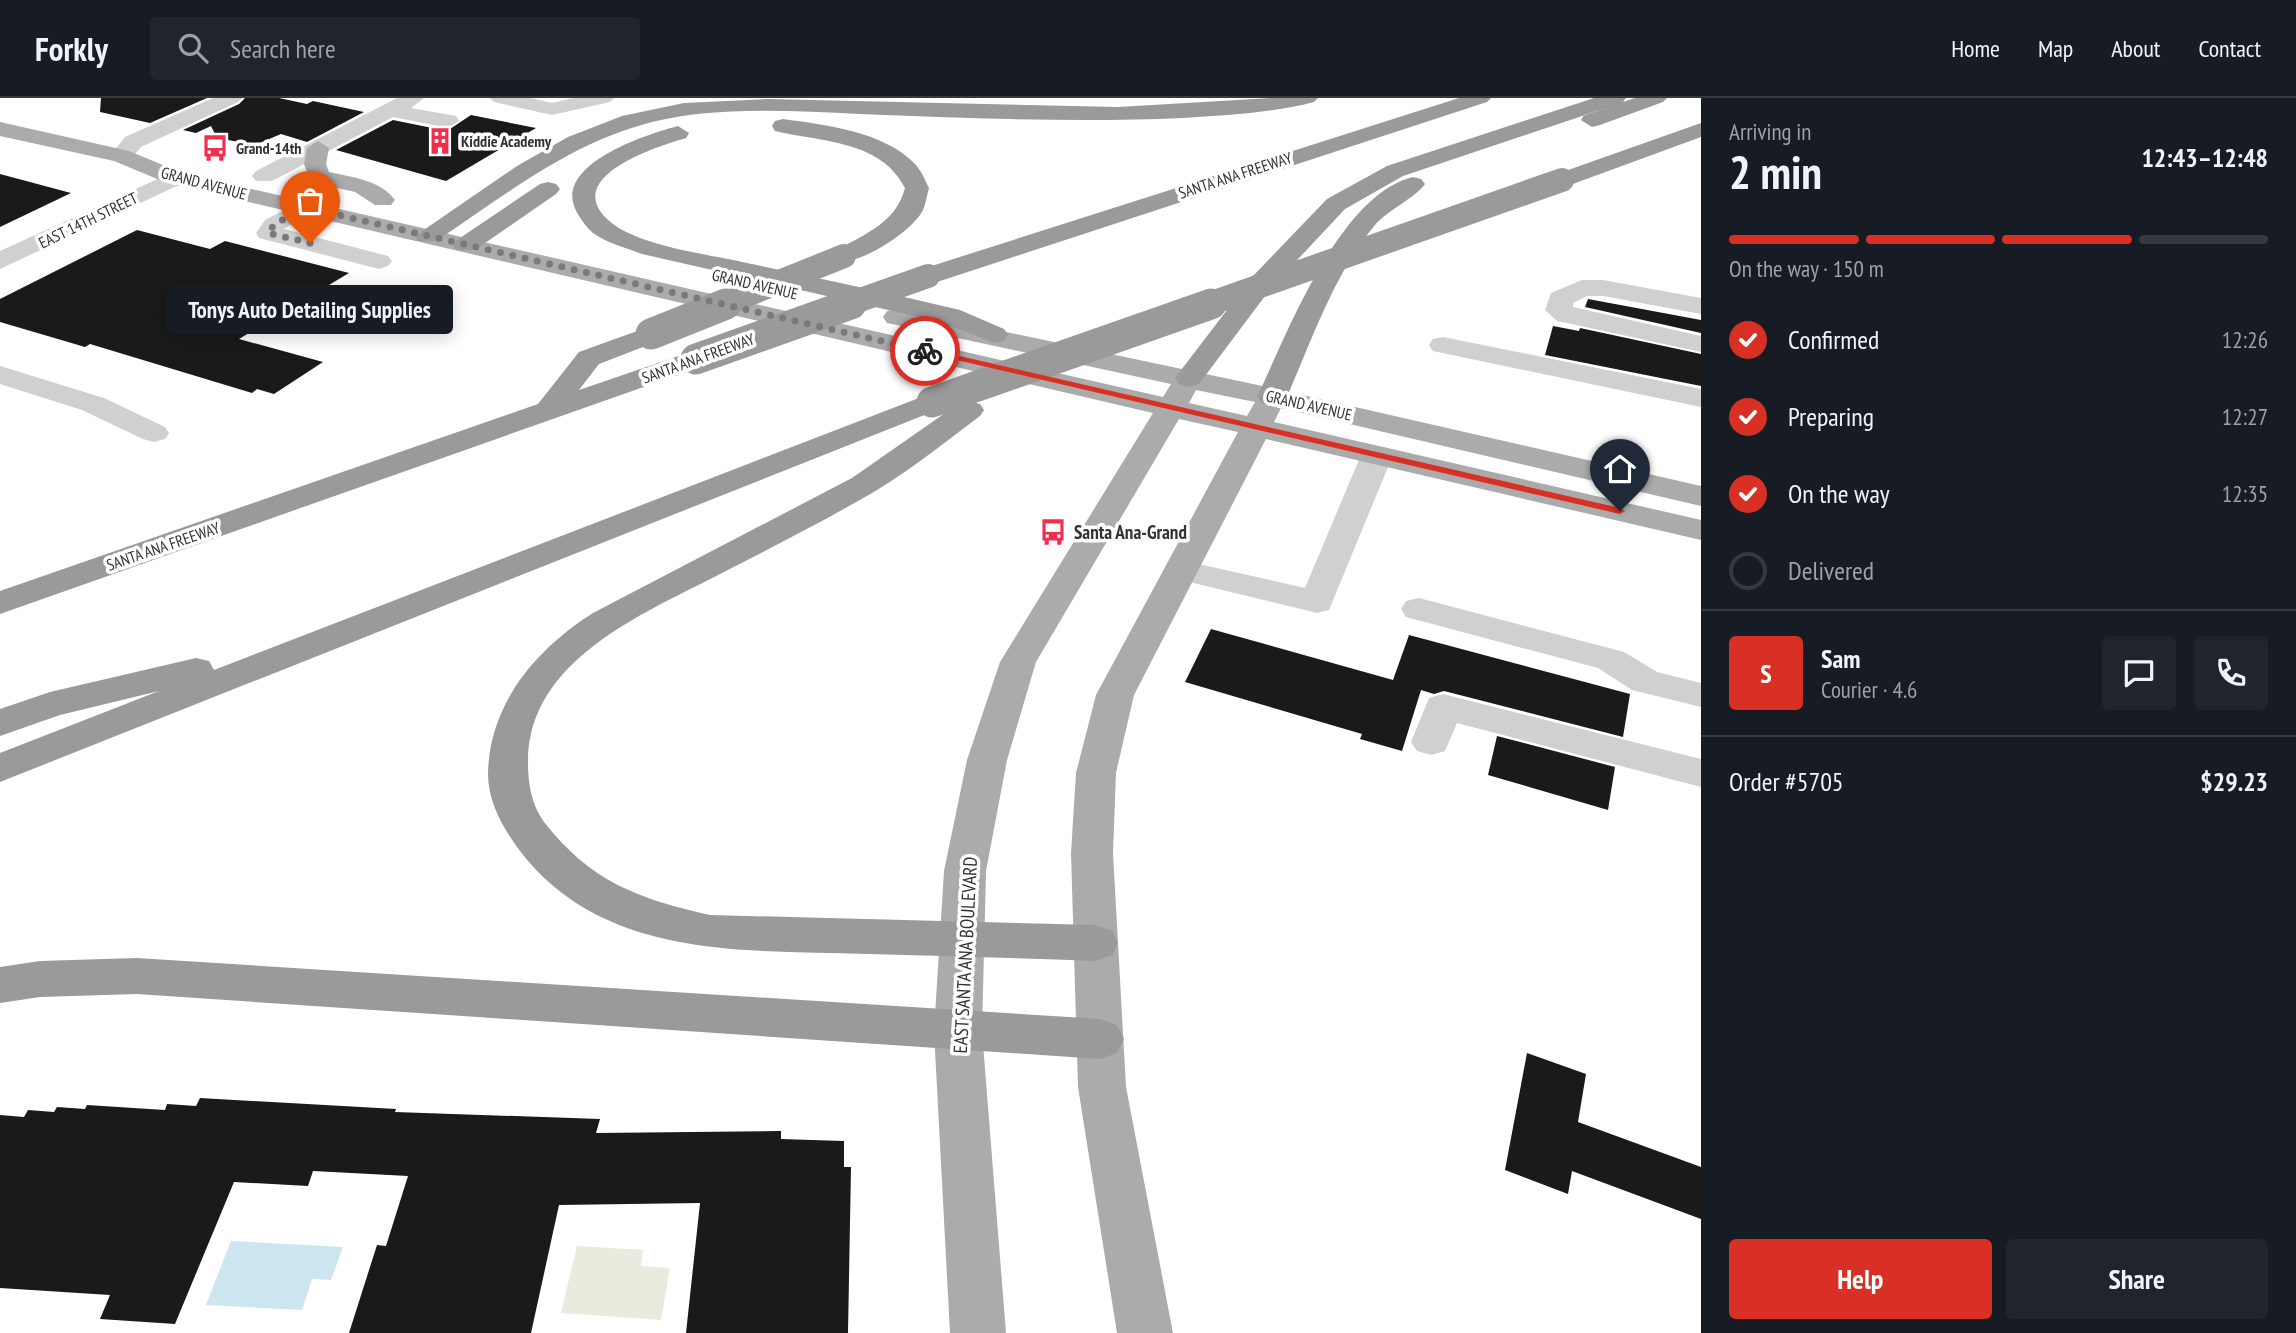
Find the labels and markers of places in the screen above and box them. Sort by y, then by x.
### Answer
building icon: Kiddie Academy [425,126,455,156]
place label: Kiddie Academy [461,131,552,151]
bus stop icon: Grand-14th [200,133,230,163]
place label: Grand-14th [236,138,302,158]
pin [280,171,340,243]
callout: Tonys Auto Detailing Supplies [166,285,453,334]
pin [1590,439,1650,511]
bus stop icon: Santa Ana-Grand [1038,517,1068,547]
place label: Santa Ana-Grand [1074,520,1187,544]

